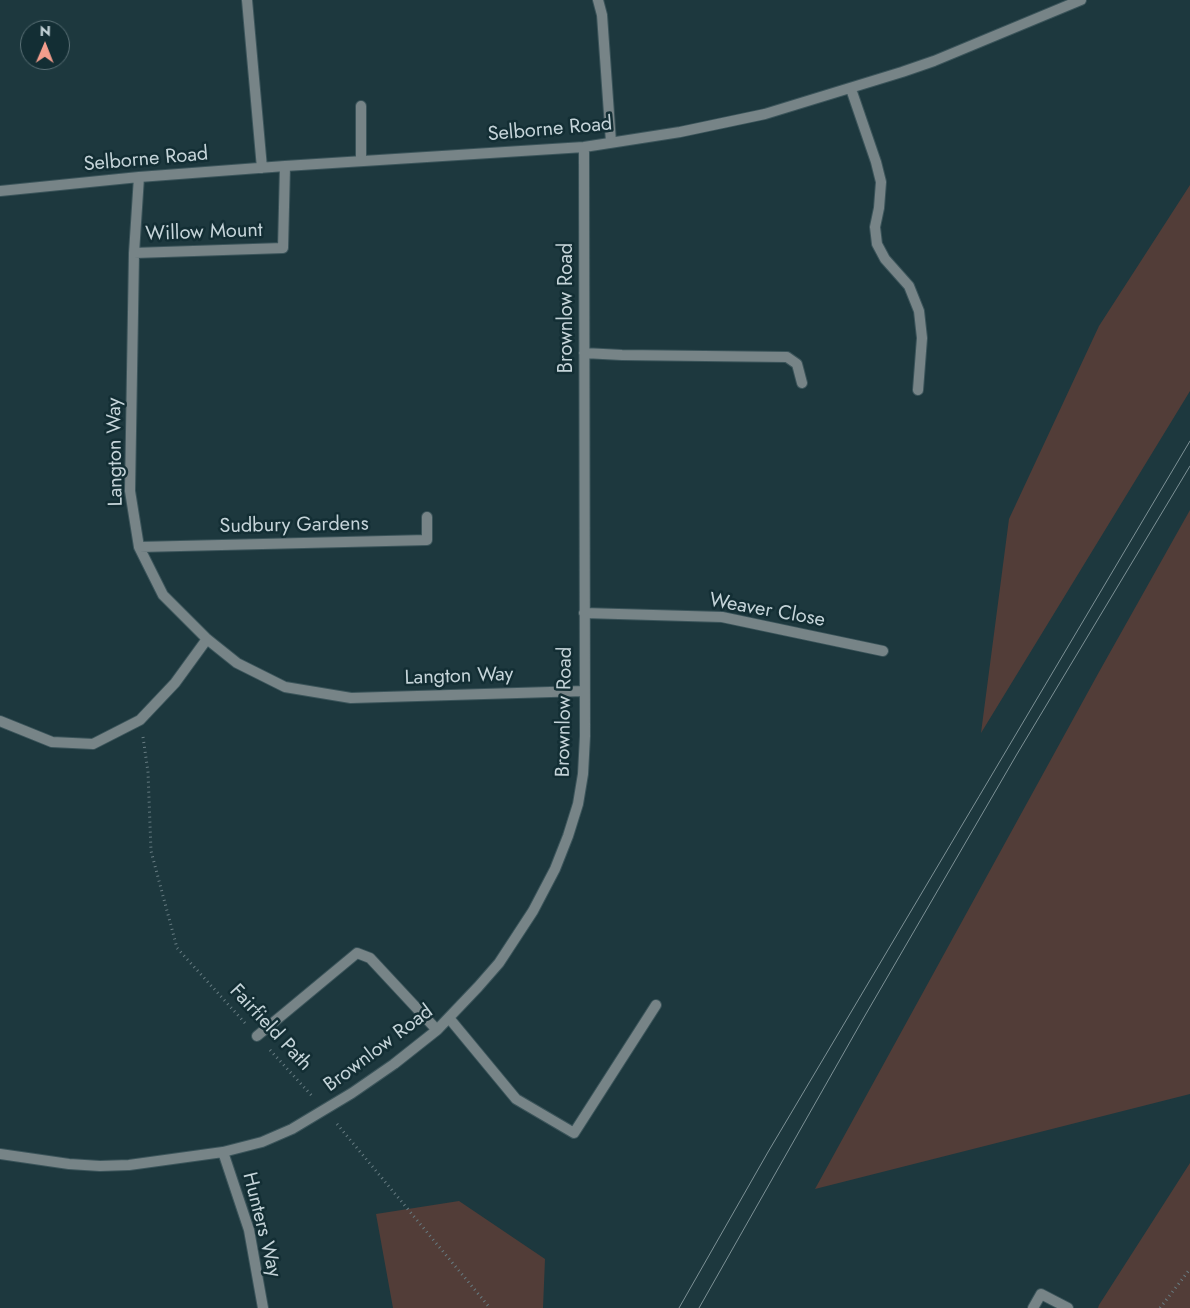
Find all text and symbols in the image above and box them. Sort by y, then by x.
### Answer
north arrow [20,20,70,70]
text: N [40,21,51,41]
street label: Selborne Road [487,113,613,147]
street label: Selborne Road [83,143,209,177]
street label: Willow Mount [145,219,263,247]
street label: Brownlow Road [555,243,579,373]
street label: Langton Way [103,397,129,507]
street label: Sudbury Gardens [219,513,369,539]
street label: Weaver Close [707,589,827,633]
street label: Brownlow Road [552,647,578,777]
street label: Langton Way [404,663,514,691]
street label: Fairfield Path [224,980,316,1076]
street label: Brownlow Road [320,1000,438,1098]
street label: Hunters Way [236,1170,286,1280]

